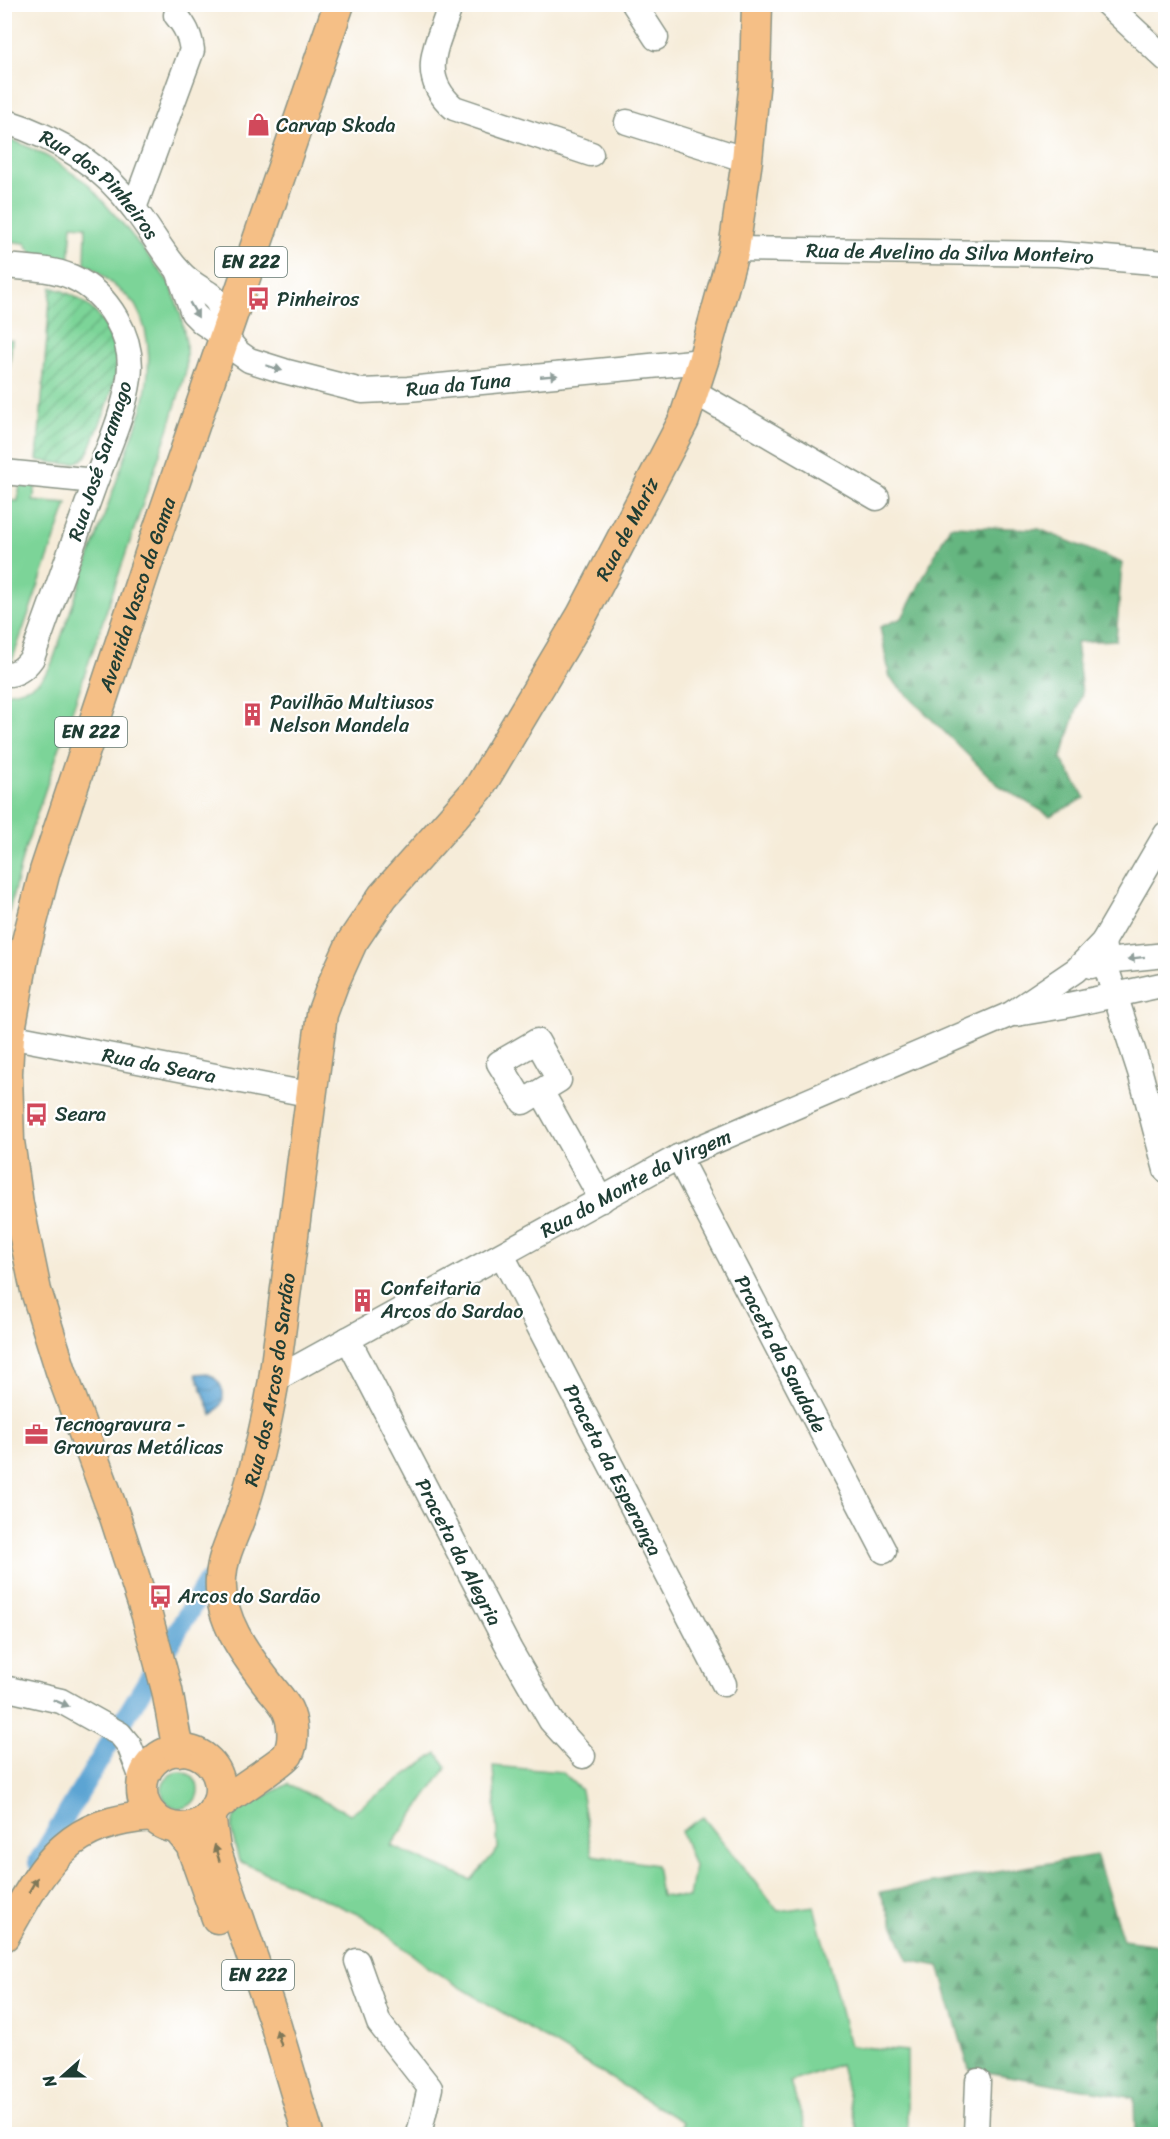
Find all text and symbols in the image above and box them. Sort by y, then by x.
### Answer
place label: Carvap Skoda [276,108,395,143]
shop icon: Carvap Skoda [245,112,271,138]
street label: Rua dos Pinheiros [34,119,169,247]
street label: Rua de Avelino da Silva Monteiro [806,233,1095,274]
road number: EN 222 [215,247,287,277]
place label: Pinheiros [277,282,360,317]
bus stop icon: Pinheiros [246,286,272,312]
one-way arrow [188,302,199,318]
street label: Rua da Tuna [405,362,513,407]
one-way arrow [265,364,283,373]
one-way arrow [540,371,559,381]
street label: Rua José Saramago [58,376,142,546]
street label: Rua de Mariz [585,470,669,587]
street label: Avenida Vasco da Gama [88,491,186,698]
place label: Pavilhão Multiusos Nelson Mandela [270,685,434,743]
building icon: Pavilhão Multiusos Nelson Mandela [239,701,265,727]
road number: EN 222 [55,717,127,747]
one-way arrow [1126,953,1145,963]
street label: Rua da Seara [99,1037,219,1093]
place label: Seara [55,1097,106,1132]
bus stop icon: Seara [24,1101,50,1127]
street label: Rua do Monte da Virgem [534,1119,737,1247]
street label: Praceta da Saudade [725,1268,837,1439]
street label: Rua dos Arcos do Sardão [233,1271,305,1490]
place label: Confeitaria Arcos do Sardao [380,1271,523,1329]
building icon: Confeitaria Arcos do Sardao [350,1287,376,1313]
street label: Praceta da Esperança [554,1378,672,1562]
place label: Tecnogravura - Gravuras Metálicas [54,1407,224,1465]
office icon: Tecnogravura - Gravuras Metálicas [23,1422,49,1448]
street label: Praceta da Alegria [406,1472,512,1632]
place label: Arcos do Sardão [177,1579,320,1614]
bus stop icon: Arcos do Sardão [147,1583,173,1609]
one-way arrow [52,1698,70,1708]
one-way arrow [211,1844,221,1862]
one-way arrow [28,1877,39,1893]
road number: EN 222 [222,1960,294,1990]
one-way arrow [274,2029,283,2047]
north arrow [33,2046,93,2106]
text: N [34,2070,65,2093]

